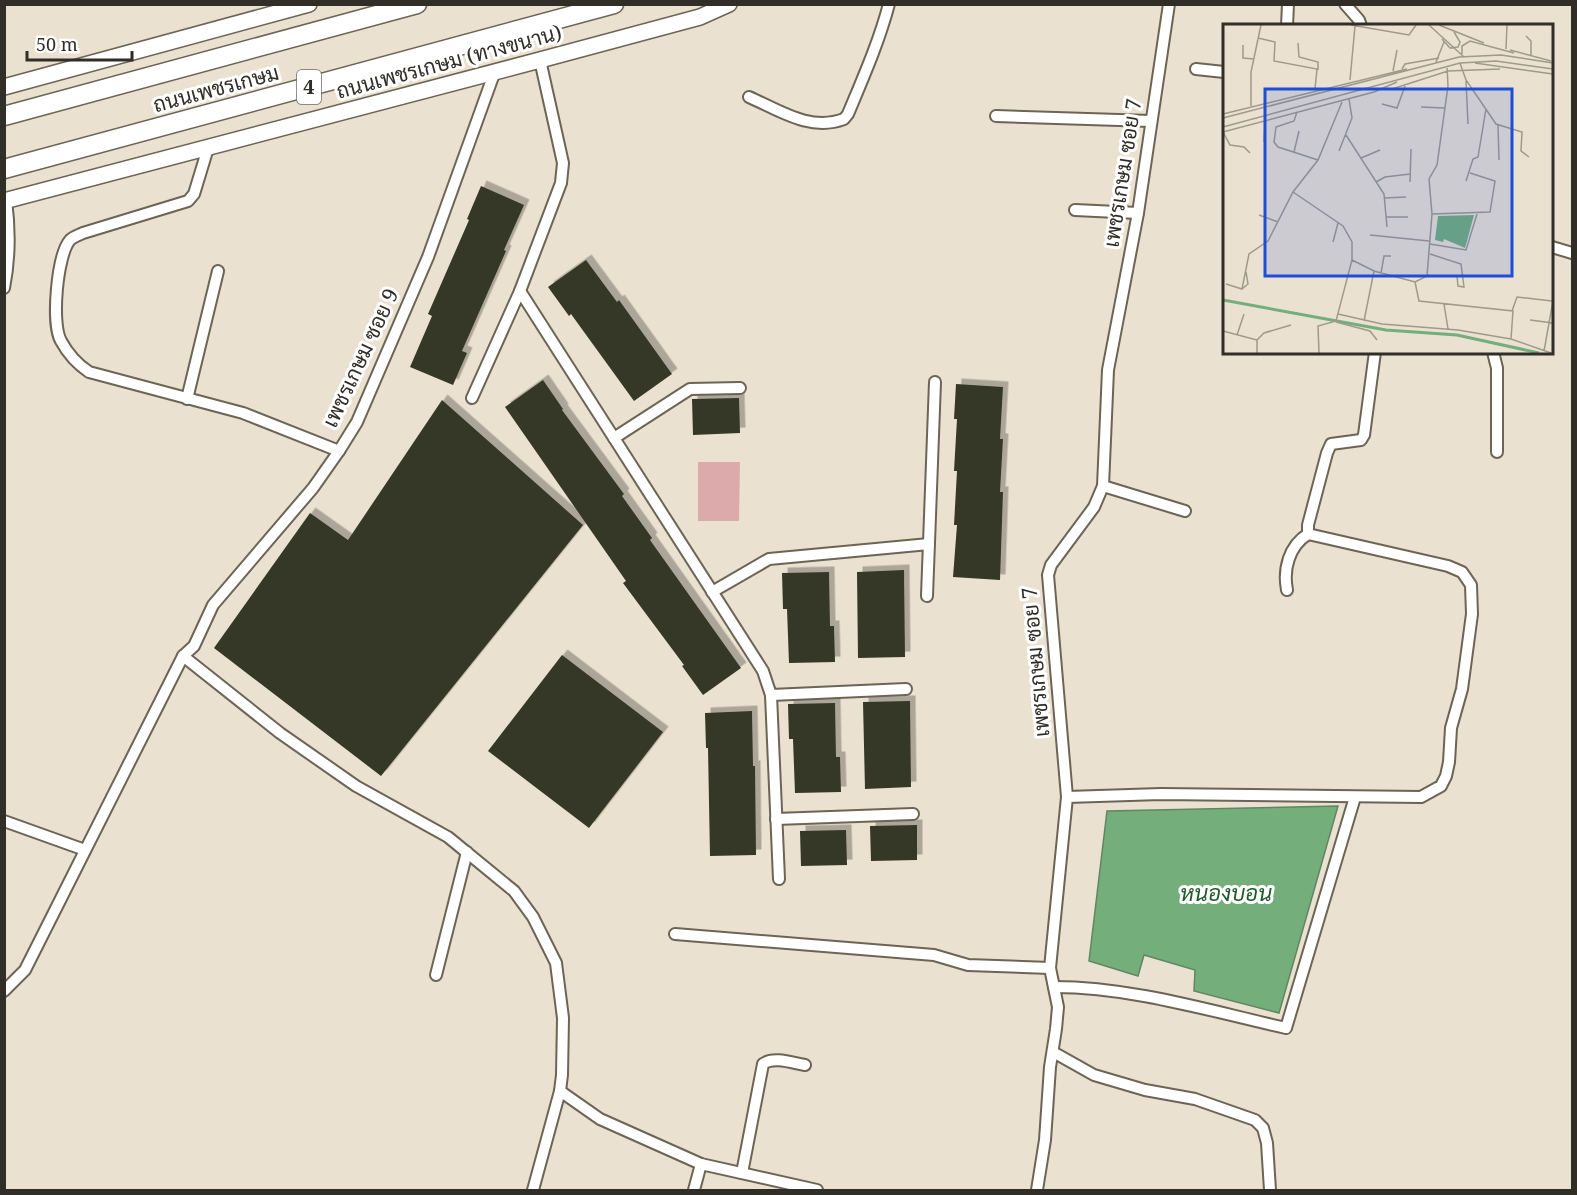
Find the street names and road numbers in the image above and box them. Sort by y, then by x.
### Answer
street label: ถนนเพชรเกษม (ทางขนาน) [333,17,564,105]
street label: ถนนเพชรเกษม [150,58,282,118]
road number: 4 [297,70,321,104]
street label: เพชรเกษม ซอย 7 [1096,96,1148,249]
street label: เพชรเกษม ซอย 9 [316,284,405,432]
street label: เพชรเกษม ซอย 7 [1015,586,1055,738]

